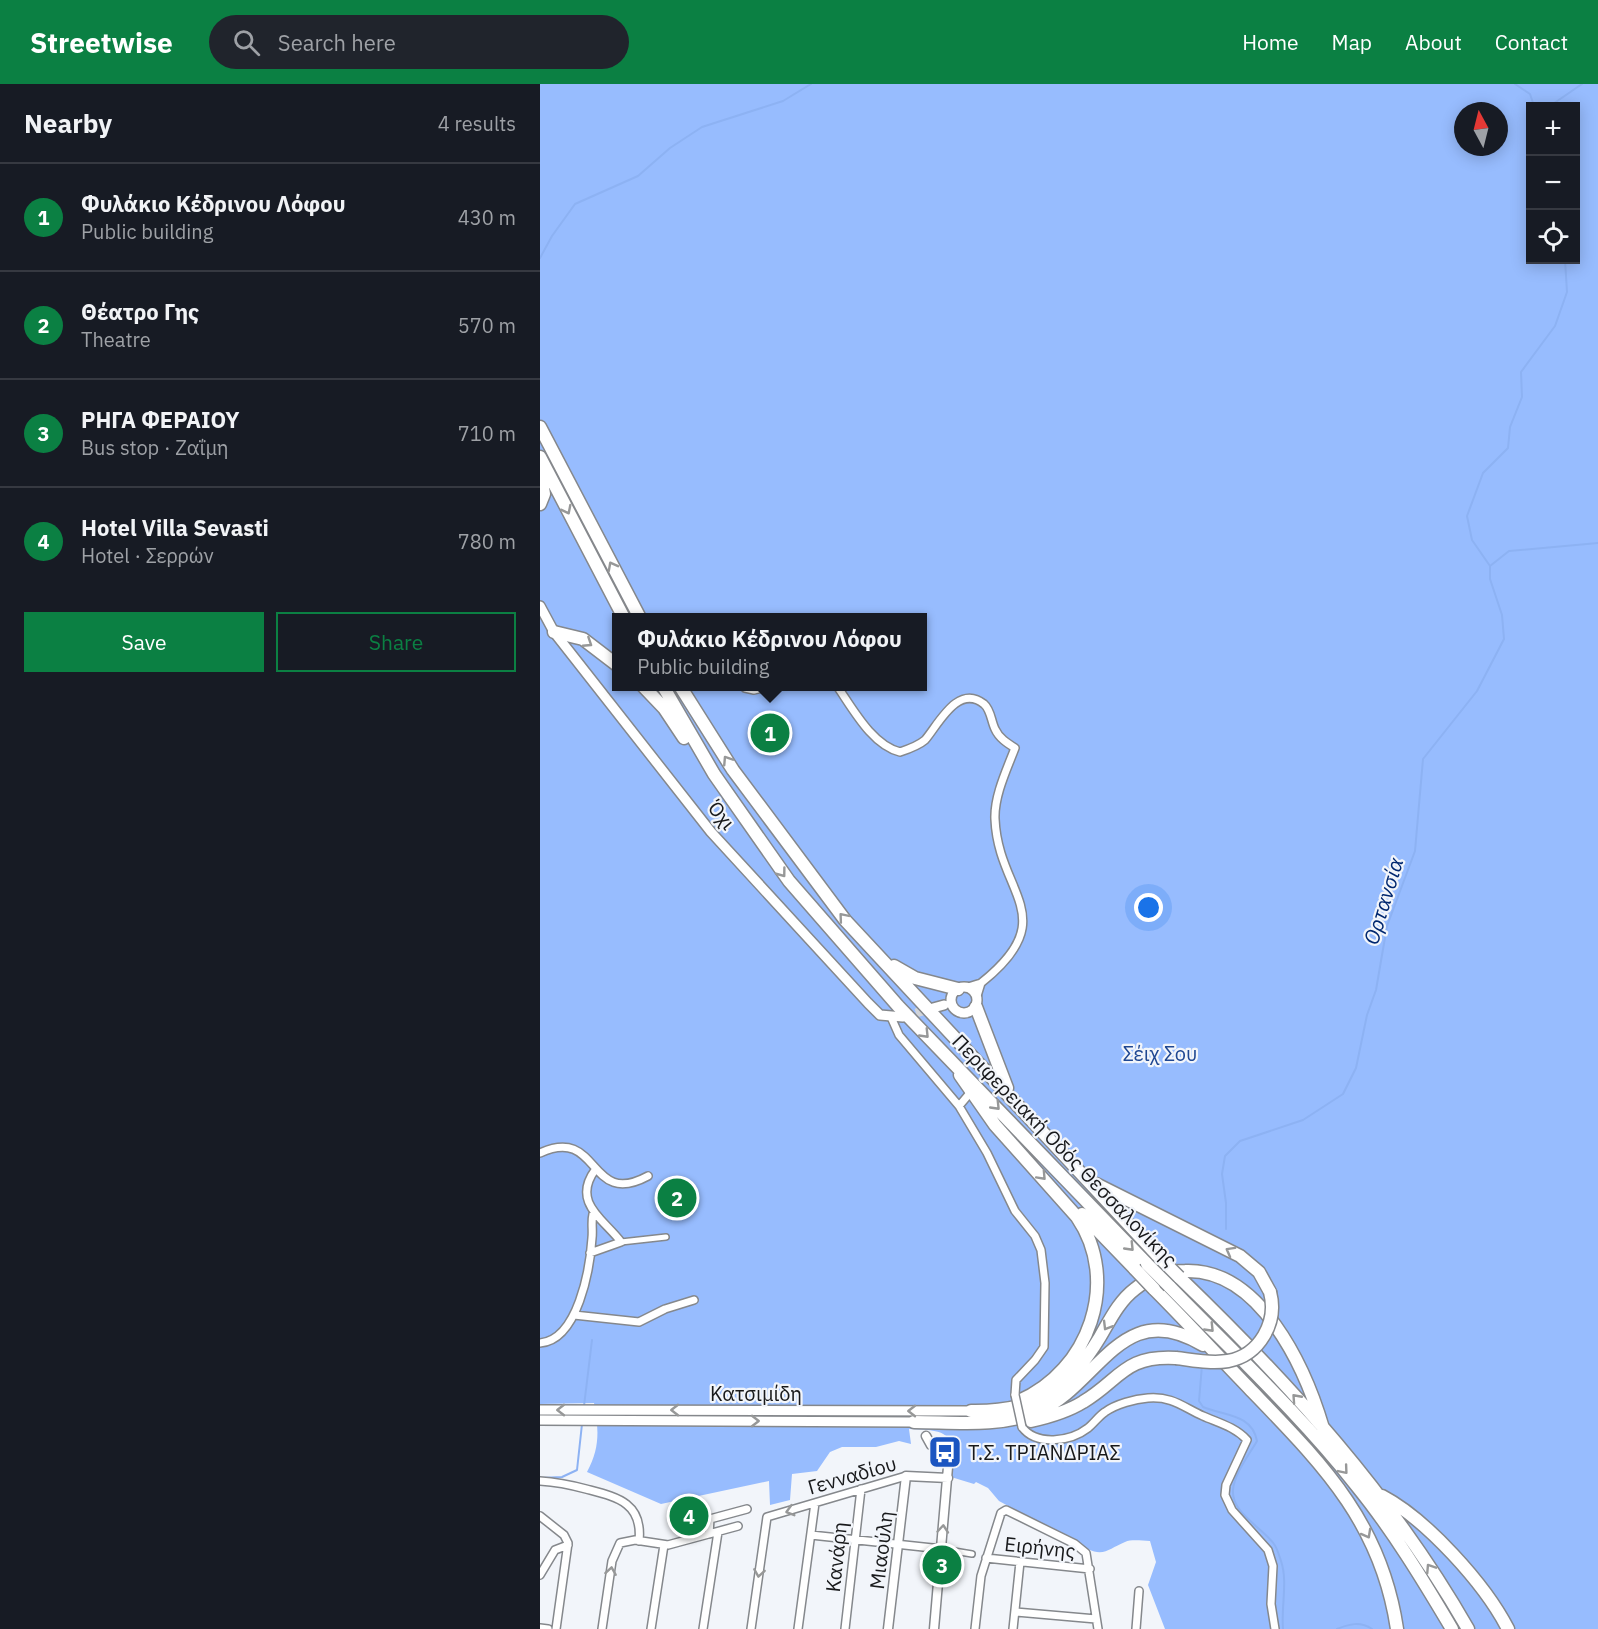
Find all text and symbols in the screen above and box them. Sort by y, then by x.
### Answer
search box [209,15,629,69]
text: Streetwise [30,24,173,61]
icon: search [230,26,263,59]
text: Search here [278,28,396,57]
text: Home [1242,28,1299,56]
text: Map [1332,28,1372,56]
text: About [1405,28,1462,56]
text: Contact [1495,28,1568,56]
north arrow [1454,102,1508,156]
map controls [1526,102,1580,264]
button: + [1526,102,1580,156]
text: Nearby [24,106,112,140]
text: 4 results [438,110,516,137]
button: − [1526,156,1580,210]
text: Φυλάκιο Κέδρινου Λόφου [81,189,346,218]
text: 1 [38,204,50,231]
text: 430 m [458,204,516,231]
button: locate [1526,210,1580,264]
text: Public building [81,218,213,245]
text: Θέατρο Γης [81,297,199,326]
text: 2 [38,312,50,339]
text: 570 m [458,312,516,339]
text: Theatre [81,326,151,353]
text: ΡΗΓΑ ΦΕΡΑΙΟΥ [81,405,239,434]
text: 3 [38,420,50,447]
text: 710 m [458,420,516,447]
text: Bus stop · Ζαΐμη [81,434,228,461]
one-way arrow [559,503,571,514]
text: Hotel Villa Sevasti [81,513,269,542]
text: 4 [38,528,50,555]
text: 780 m [458,528,516,555]
text: Hotel · Σερρών [81,542,214,569]
one-way arrow [608,562,619,572]
button: Save [24,612,264,672]
button: Share [276,612,516,672]
popup [612,613,927,691]
text: Φυλάκιο Κέδρινου Λόφου [637,624,902,653]
one-way arrow [582,636,592,648]
text: Public building [637,653,769,680]
pin: 1 [750,710,790,756]
one-way arrow [722,756,734,766]
street label: Όχι [702,794,742,835]
water label: Ορτανσία [1357,853,1410,948]
one-way arrow [775,866,786,877]
your location [1134,893,1163,922]
one-way arrow [839,912,850,923]
one-way arrow [918,1027,929,1038]
street label: Περιφερειακή Οδός Θεσσαλονίκης [947,1028,1183,1272]
park label: Σέιχ Σου [1123,1040,1197,1067]
one-way arrow [988,1099,999,1110]
one-way arrow [1035,1169,1046,1180]
pin: 2 [658,1176,696,1220]
one-way arrow [1123,1240,1134,1251]
one-way arrow [1226,1247,1236,1258]
one-way arrow [1102,1320,1114,1330]
one-way arrow [1202,1321,1213,1332]
street label: Κατσιμίδη [710,1380,802,1407]
one-way arrow [1292,1394,1303,1405]
one-way arrow [557,1404,566,1416]
one-way arrow [671,1404,680,1416]
one-way arrow [908,1405,917,1417]
one-way arrow [750,1415,759,1427]
bus stop icon: Τ.Σ. ΤΡΙΑΝΔΡΙΑΣ [927,1434,963,1470]
place label: Τ.Σ. ΤΡΙΑΝΔΡΙΑΣ [968,1439,1121,1466]
street label: Γενναδίου [804,1449,900,1501]
one-way arrow [1336,1463,1347,1474]
pin: 4 [670,1494,708,1538]
one-way arrow [785,1504,795,1516]
street label: Μιαούλη [863,1509,899,1591]
street label: Κανάρη [819,1521,853,1593]
one-way arrow [937,1524,950,1533]
one-way arrow [1360,1528,1371,1538]
street label: Ειρήνης [1003,1530,1077,1564]
pin: 3 [922,1542,962,1588]
one-way arrow [1426,1563,1437,1574]
one-way arrow [604,1567,616,1576]
one-way arrow [753,1568,766,1578]

